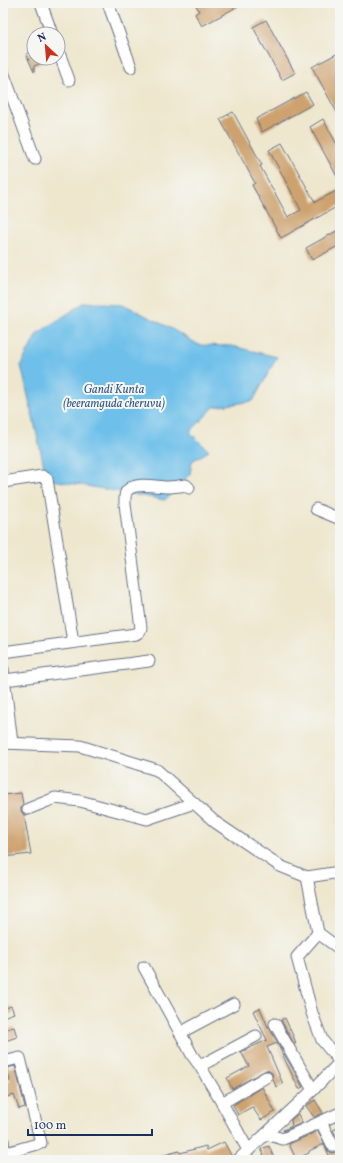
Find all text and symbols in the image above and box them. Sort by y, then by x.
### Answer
north arrow [26,26,66,66]
text: N [35,30,49,47]
water label: Gandi Kunta (beeramguda cheruvu) [63,382,166,412]
scale bar [28,1111,152,1137]
text: 100 m [34,1118,67,1134]

